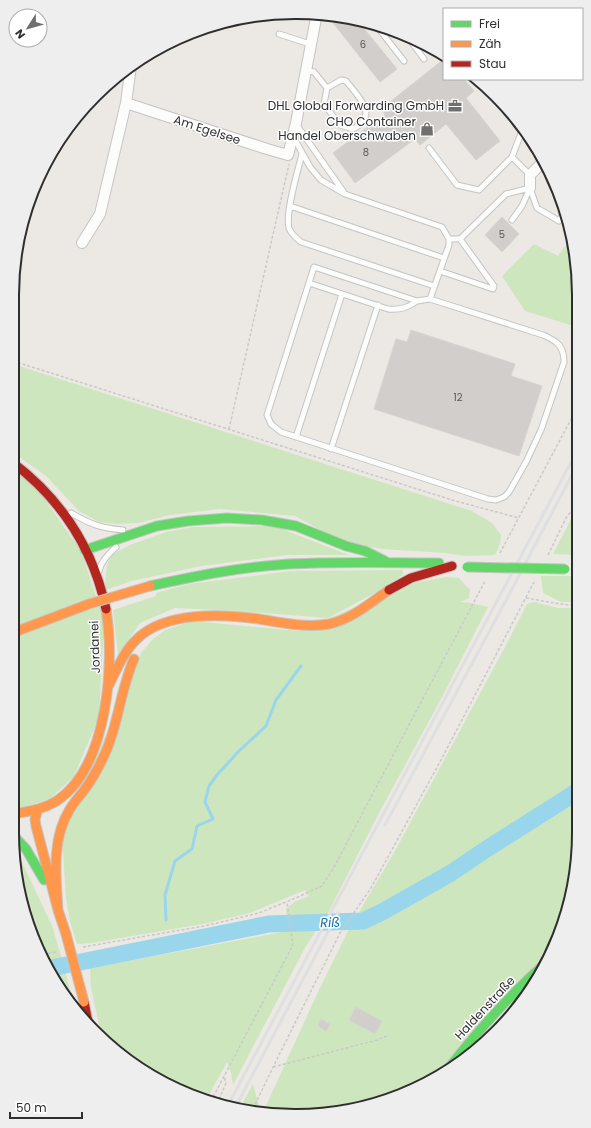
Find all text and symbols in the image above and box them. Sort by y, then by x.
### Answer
north arrow [8,8,48,48]
legend [443,8,583,80]
text: Frei [479,15,500,32]
text: N [11,26,29,42]
text: Zäh [479,35,501,52]
house number: 6 [360,37,366,52]
text: Stau [479,55,506,72]
place label: DHL Global Forwarding GmbH [268,97,444,114]
office icon: DHL Global Forwarding GmbH [447,98,463,114]
street label: Am Egelsee [171,111,243,148]
place label: CHO Container Handel Oberschwaben [278,113,417,144]
shop icon: CHO Container Handel Oberschwaben [419,121,435,137]
house number: 8 [363,145,369,160]
house number: 5 [499,227,505,242]
house number: 12 [454,390,463,405]
street label: Jordanei [85,620,104,674]
water label: Riß [320,913,340,932]
street label: Haldenstraße [451,972,519,1043]
scale bar [10,1094,82,1120]
text: 50 m [16,1099,47,1116]

